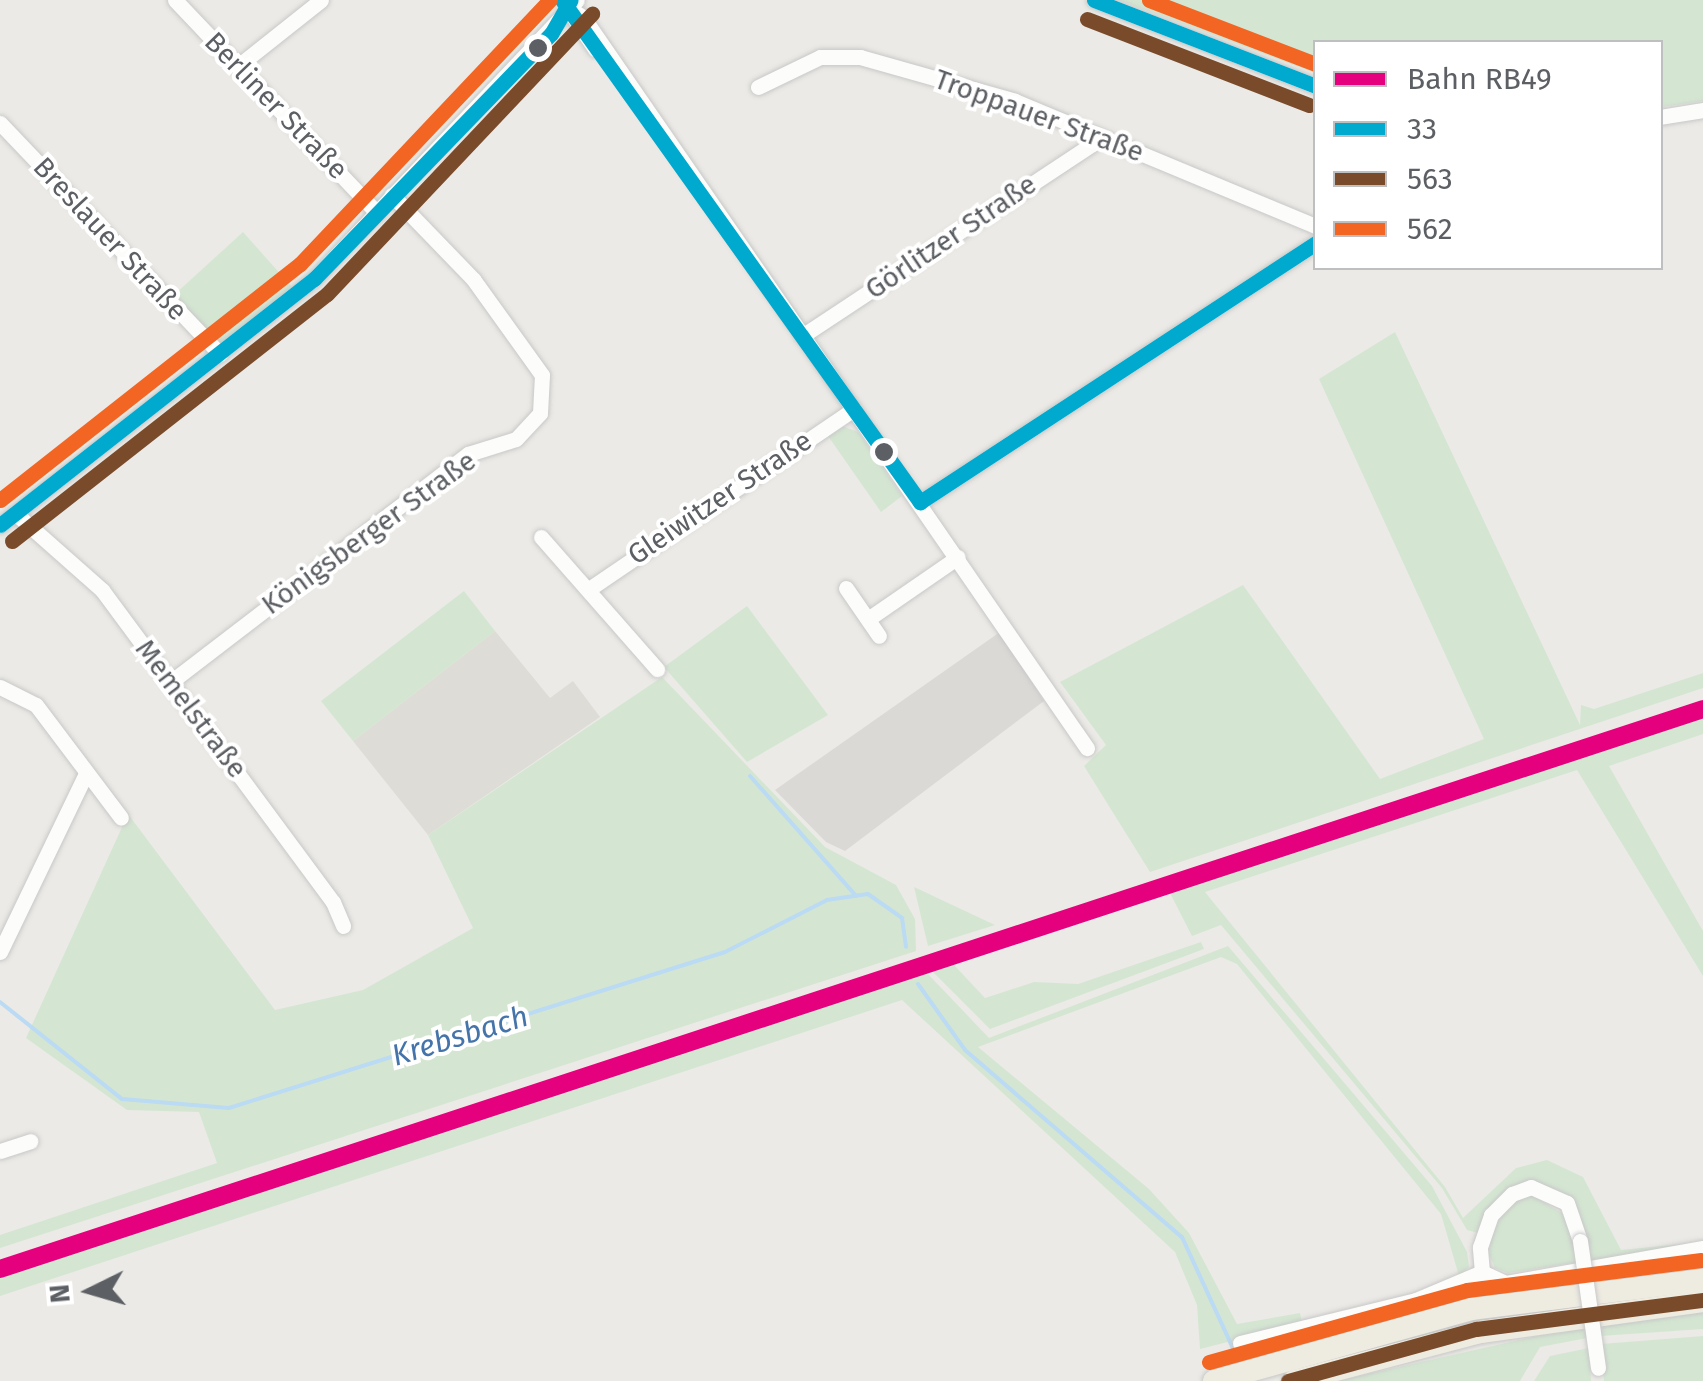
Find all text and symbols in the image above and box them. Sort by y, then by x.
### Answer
street label: Berliner Straße [197,25,355,187]
unlabelled marker [528,38,548,58]
legend [1313,40,1663,270]
text: Bahn RB49 [1407,61,1552,97]
street label: Troppauer Straße [930,63,1148,169]
text: 33 [1407,111,1437,147]
street label: Breslauer Straße [26,150,194,328]
text: 563 [1407,161,1453,197]
street label: Görlitzer Straße [859,167,1043,307]
text: 562 [1407,211,1453,247]
street label: Gleiwitzer Straße [622,424,818,572]
unlabelled marker [874,442,894,462]
street label: Königsberger Straße [255,444,483,622]
street label: Memelstraße [128,633,254,785]
water label: Krebsbach [387,998,533,1074]
north arrow [40,1241,140,1341]
text: N [42,1283,77,1304]

